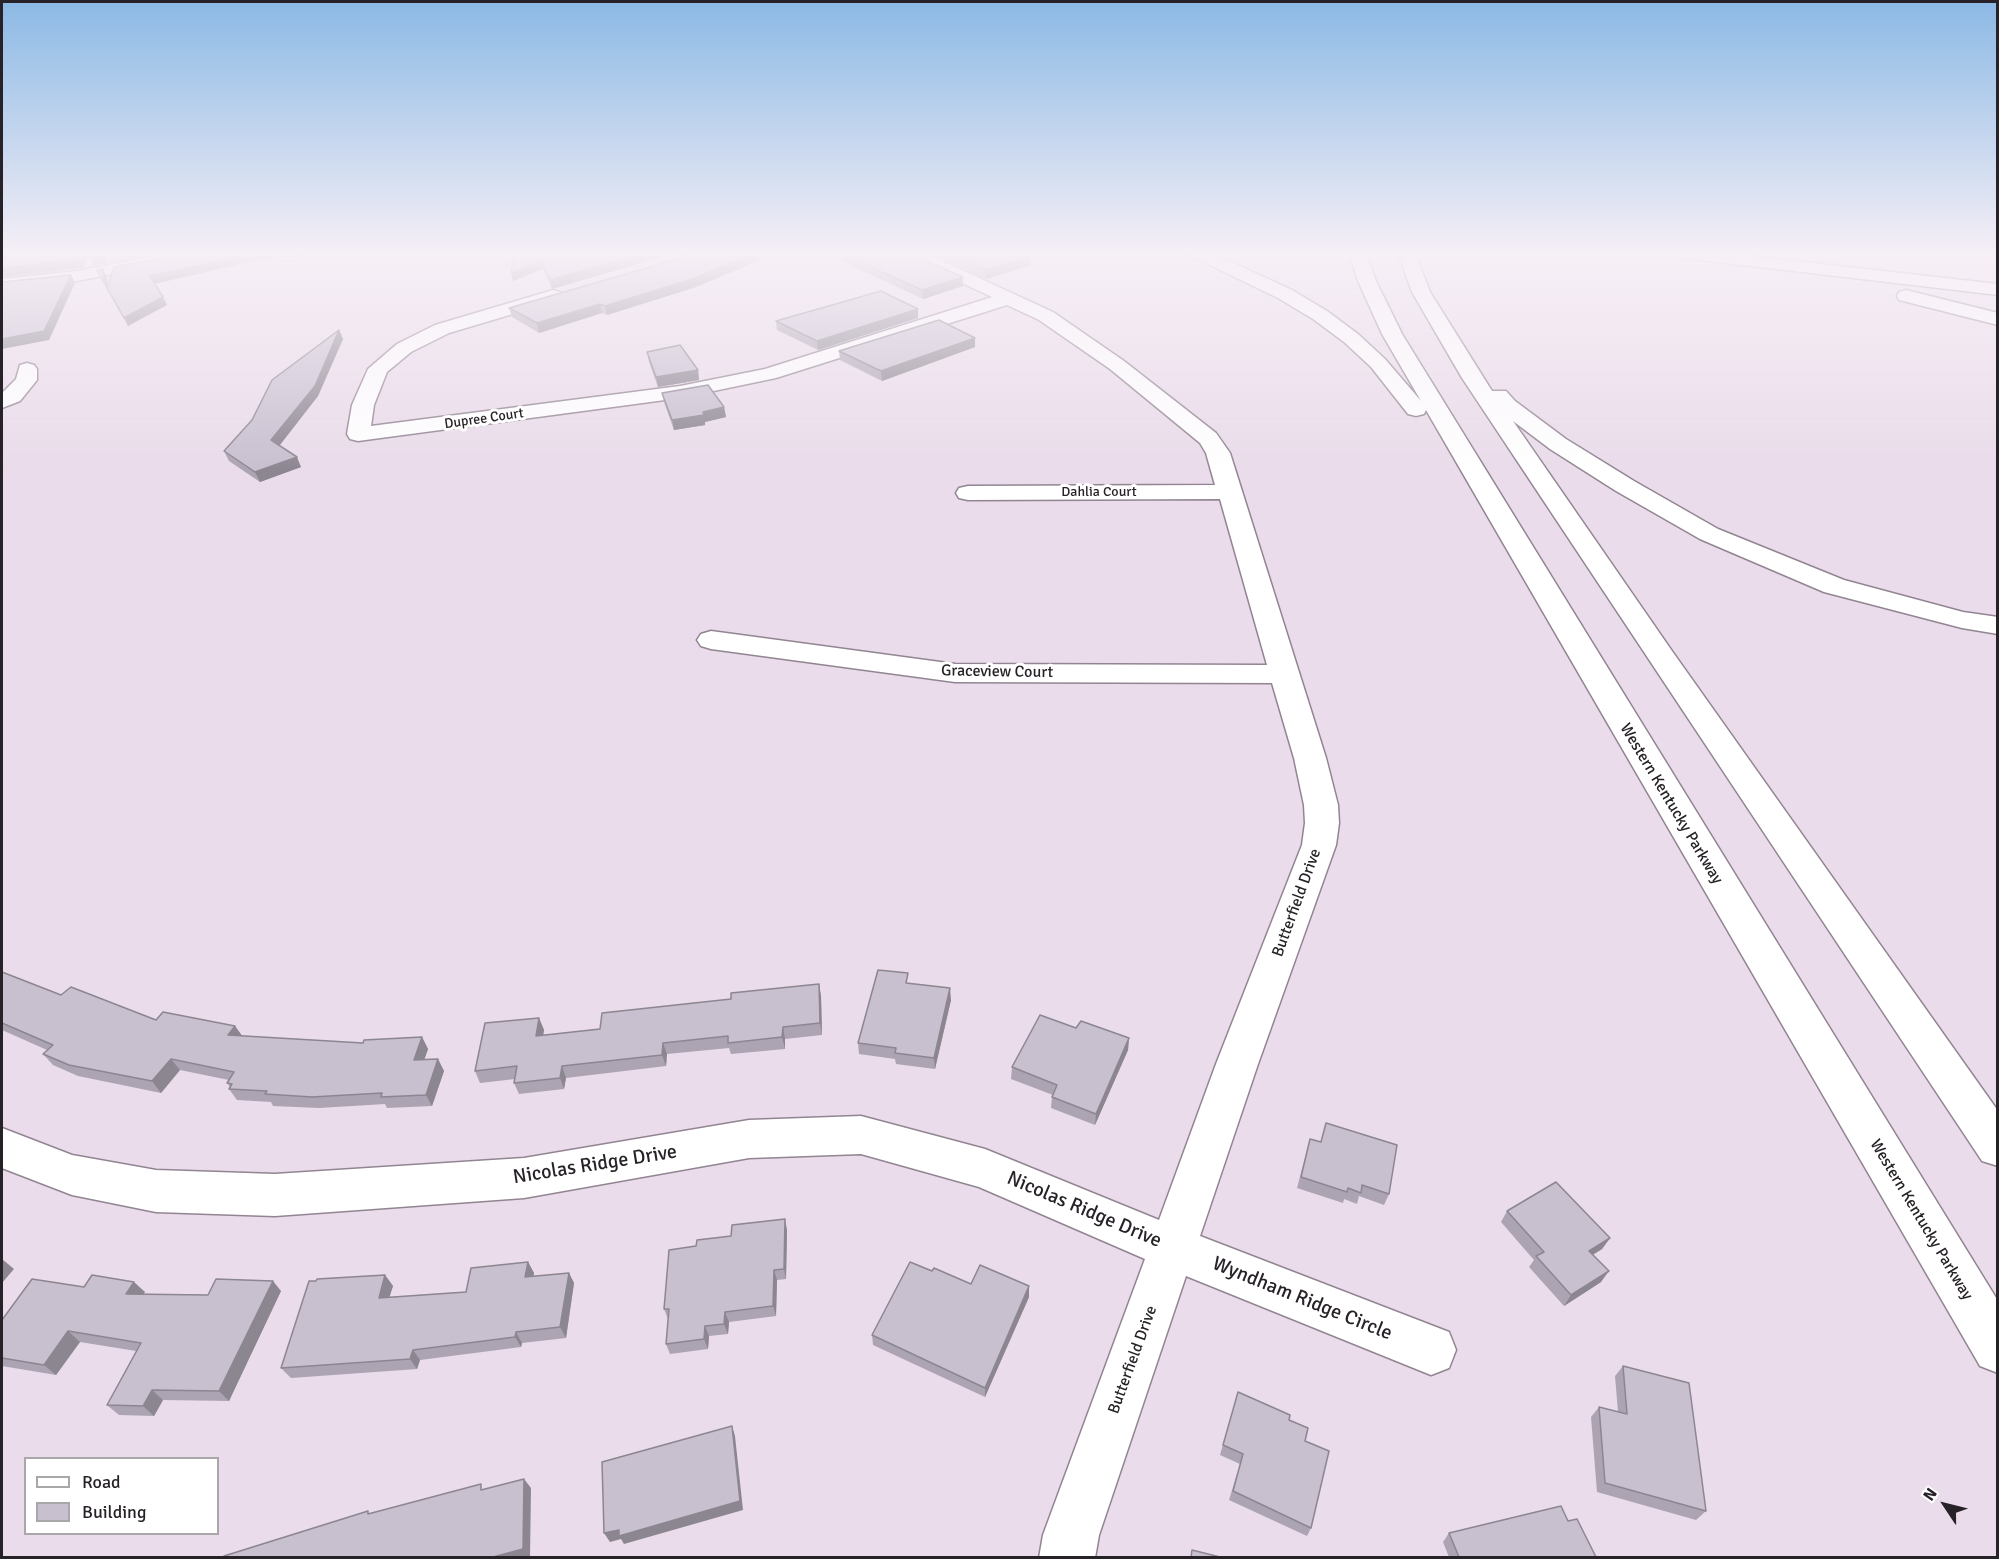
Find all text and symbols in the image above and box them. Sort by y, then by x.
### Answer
street label: Dupree Court [443,405,525,433]
street label: Dahlia Court [1061,484,1137,500]
street label: Graceview Court [941,661,1053,683]
street label: Western Kentucky Parkway [1615,720,1727,888]
street label: Butterfield Drive [1269,846,1325,960]
street label: Western Kentucky Parkway [1865,1136,1977,1304]
street label: Nicolas Ridge Drive [511,1140,679,1190]
street label: Nicolas Ridge Drive [1003,1167,1165,1253]
street label: Wyndham Ridge Circle [1209,1252,1395,1346]
street label: Butterfield Drive [1105,1303,1161,1417]
legend [24,1457,219,1535]
text: Road [82,1471,121,1493]
north arrow [1915,1475,1975,1535]
text: N [1919,1484,1942,1505]
text: Building [82,1501,146,1523]

